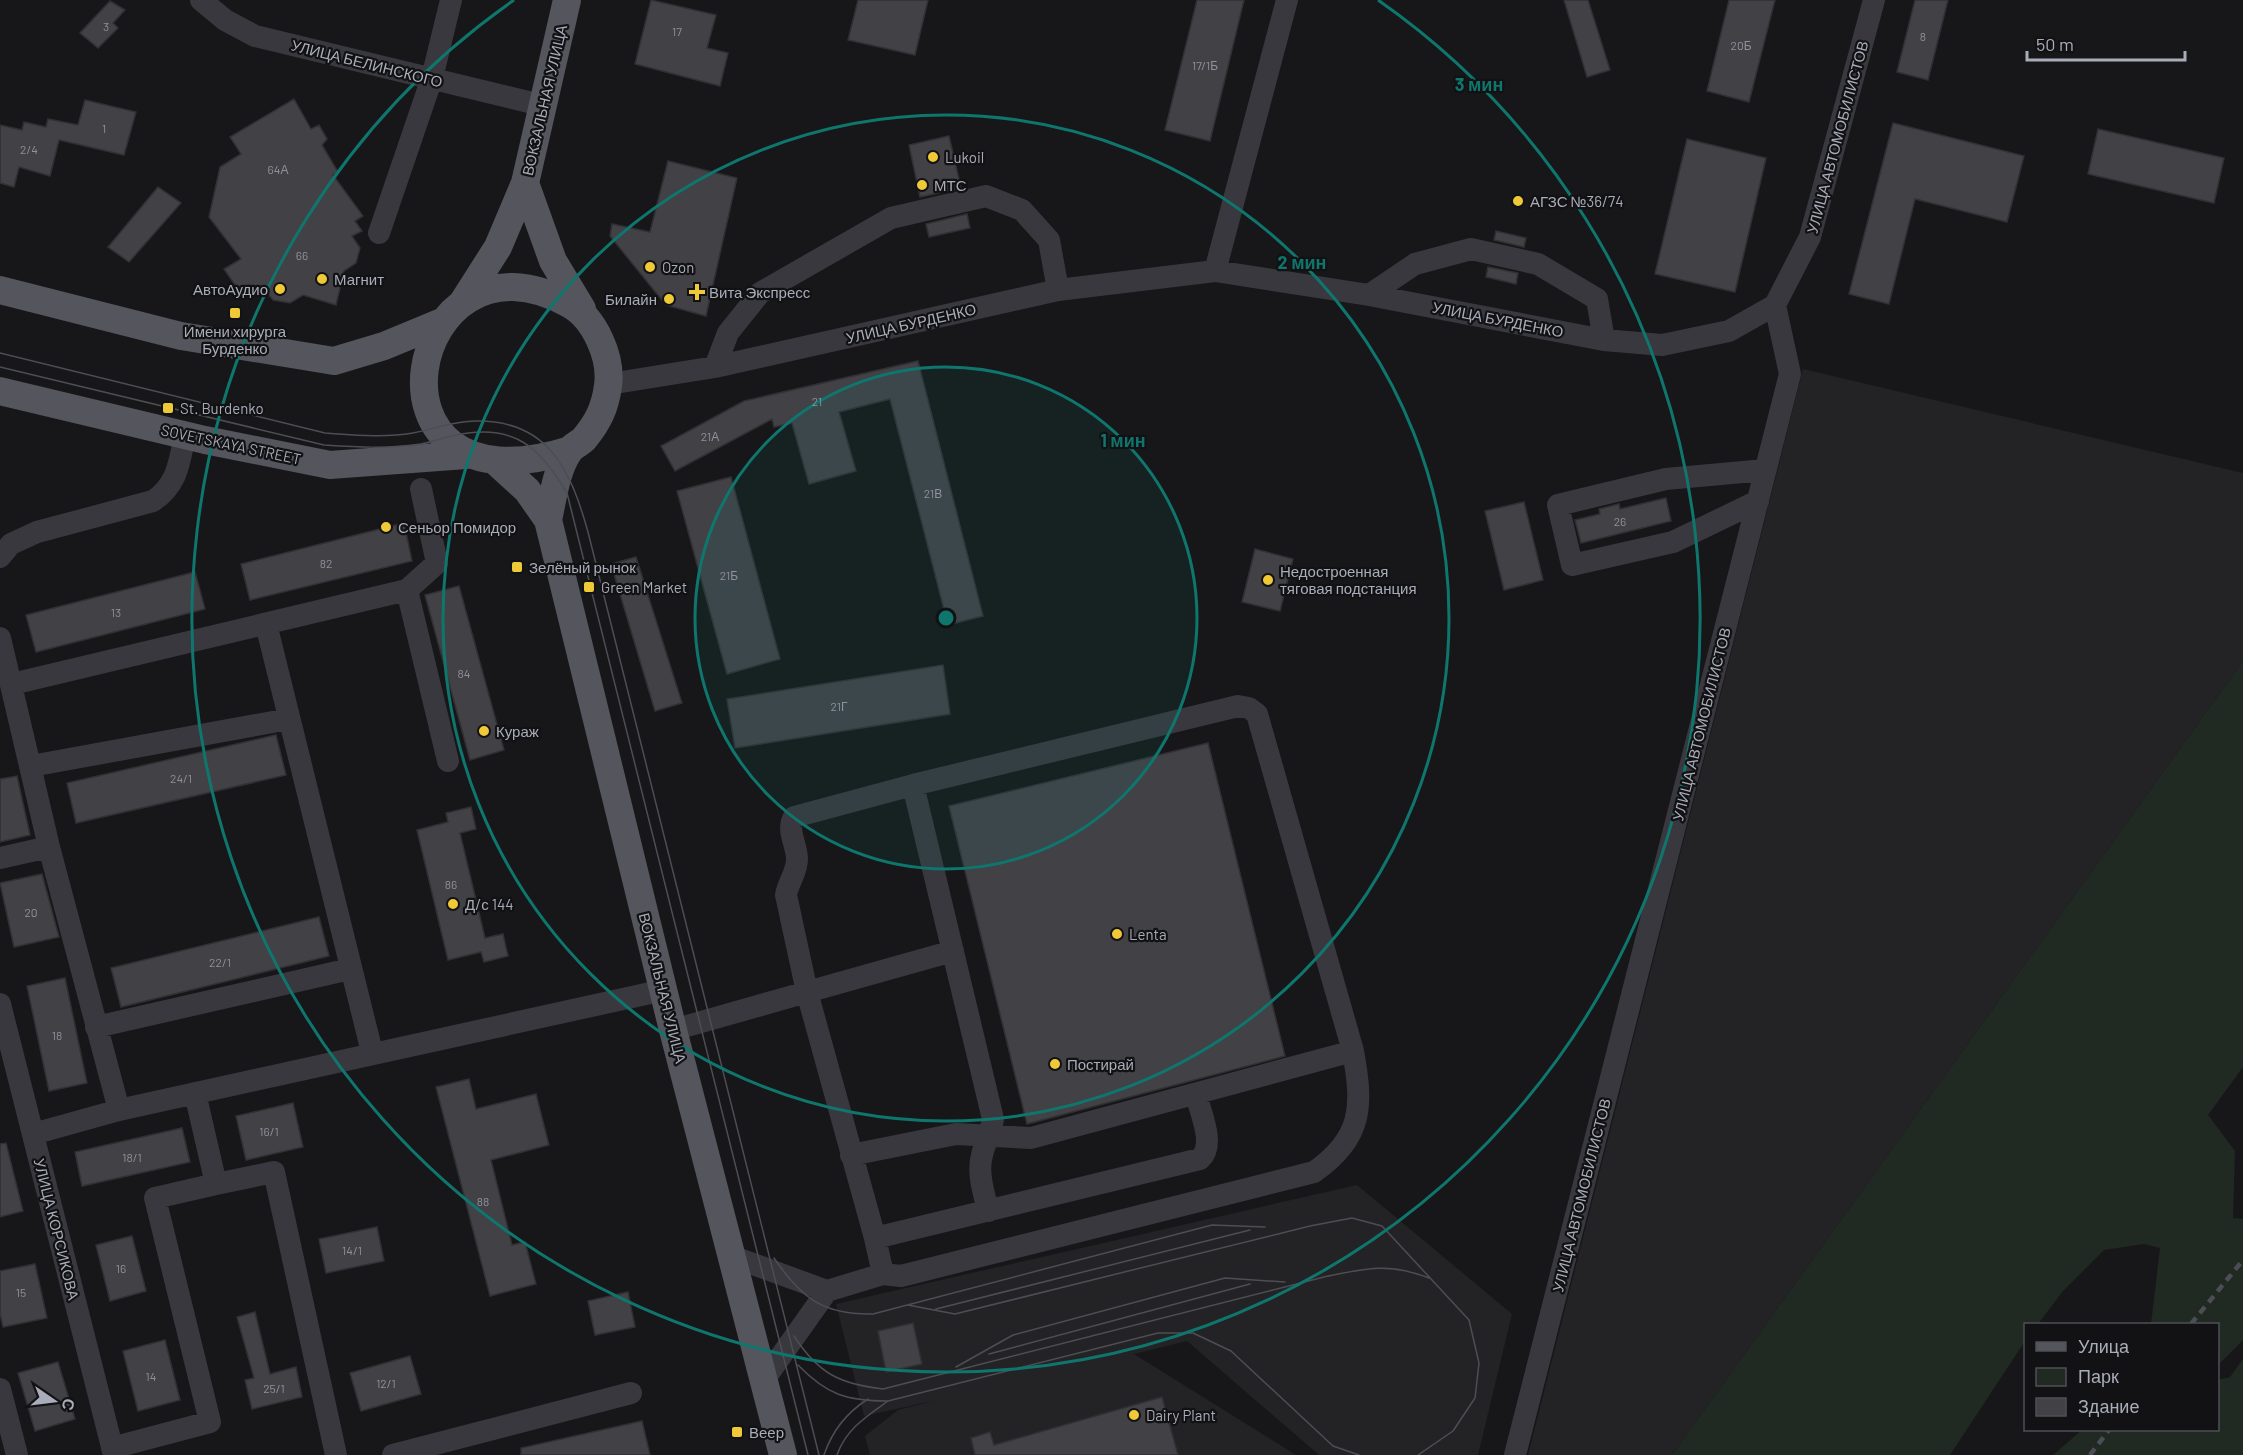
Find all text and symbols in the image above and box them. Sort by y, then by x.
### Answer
house number: 3 [103,19,109,33]
street label: ВОКЗАЛЬНАЯ УЛИЦА [518,23,570,177]
house number: 17 [672,24,682,38]
scale bar [2027,24,2184,62]
house number: 8 [1920,29,1926,43]
text: 50 m [2036,33,2074,55]
street label: УЛИЦА БЕЛИНСКОГО [290,36,444,90]
house number: 20Б [1730,38,1752,52]
street label: УЛИЦА АВТОМОБИЛИСТОВ [1803,39,1871,235]
house number: 17/1Б [1192,58,1218,72]
text: 3 мин [1455,73,1503,95]
house number: 1 [102,121,106,135]
house number: 2/4 [20,142,38,156]
place label: Lukoil [945,148,984,166]
marker: Lukoil [926,150,940,164]
house number: 64А [268,162,288,176]
place label: МТС [934,176,967,194]
marker: МТС [915,178,929,192]
place label: АГЗС №36/74 [1530,192,1623,210]
marker: АГЗС №36/74 [1511,194,1525,208]
house number: 66 [296,248,308,262]
text: 2 мин [1278,251,1326,273]
place label: Ozon [662,258,694,276]
marker: Ozon [643,260,657,274]
place label: Магнит [334,270,384,288]
marker: Магнит [315,272,329,286]
place label: АвтоАудио [193,280,268,298]
marker: АвтоАудио [273,282,287,296]
place label: Вита Экспресс [709,283,811,301]
marker: Вита Экспресс [690,285,704,299]
place label: Билайн [605,290,657,308]
marker: Билайн [662,292,676,306]
street label: УЛИЦА БУРДЕНКО [1431,297,1565,341]
street label: УЛИЦА БУРДЕНКО [844,299,978,347]
marker: Имени хирурга Бурденко [228,306,242,320]
place label: Имени хирурга Бурденко [184,322,287,357]
house number: 21 [812,394,822,408]
place label: St. Burdenko [180,399,264,417]
marker: St. Burdenko [161,401,175,415]
street label: SOVETSKAYA STREET [159,420,303,468]
house number: 21А [701,429,719,443]
text: 1 мин [1100,429,1146,451]
house number: 21В [924,486,942,500]
house number: 26 [1614,514,1626,528]
place label: Сеньор Помидор [398,518,516,536]
marker: Сеньор Помидор [379,520,393,534]
house number: 82 [320,556,332,570]
place label: Зелёный рынок [529,558,636,576]
marker: Зелёный рынок [510,560,524,574]
place label: Недостроенная тяговая подстанция [1280,562,1417,597]
house number: 21Б [720,568,738,582]
marker: Недостроенная тяговая подстанция [1261,573,1275,587]
place label: Green Market [601,578,687,596]
marker: Green Market [582,580,596,594]
house number: 13 [111,605,121,619]
centre of rings [936,608,956,628]
street label: УЛИЦА АВТОМОБИЛИСТОВ [1668,625,1734,823]
house number: 84 [458,666,470,680]
house number: 21Г [831,699,848,713]
place label: Кураж [496,722,539,740]
marker: Кураж [477,724,491,738]
house number: 24/1 [170,771,192,785]
house number: 86 [445,877,457,891]
place label: Д/с 144 [465,895,513,913]
marker: Д/с 144 [446,897,460,911]
house number: 20 [24,905,38,919]
street label: ВОКЗАЛЬНАЯ УЛИЦА [636,911,690,1065]
place label: Lenta [1129,925,1167,943]
marker: Lenta [1110,927,1124,941]
house number: 22/1 [209,955,231,969]
house number: 18 [52,1028,62,1042]
place label: Постирай [1067,1055,1134,1073]
marker: Постирай [1048,1057,1062,1071]
street label: УЛИЦА АВТОМОБИЛИСТОВ [1548,1096,1614,1294]
house number: 16/1 [259,1124,279,1138]
house number: 18/1 [122,1150,142,1164]
street label: УЛИЦА КОРСИКОВА [31,1156,83,1302]
house number: 88 [477,1194,489,1208]
house number: 14/1 [342,1243,362,1257]
house number: 16 [116,1261,126,1275]
house number: 15 [16,1285,26,1299]
legend [2024,1323,2219,1431]
text: Улица [2078,1335,2130,1357]
text: Парк [2078,1365,2119,1387]
house number: 14 [146,1369,156,1383]
north arrow [24,1371,84,1431]
house number: 12/1 [376,1376,396,1390]
house number: 25/1 [263,1381,285,1395]
text: Здание [2078,1395,2139,1417]
text: С [58,1397,80,1413]
place label: Dairy Plant [1146,1406,1216,1424]
marker: Dairy Plant [1127,1408,1141,1422]
place label: Веер [749,1423,784,1441]
marker: Веер [730,1425,744,1439]

